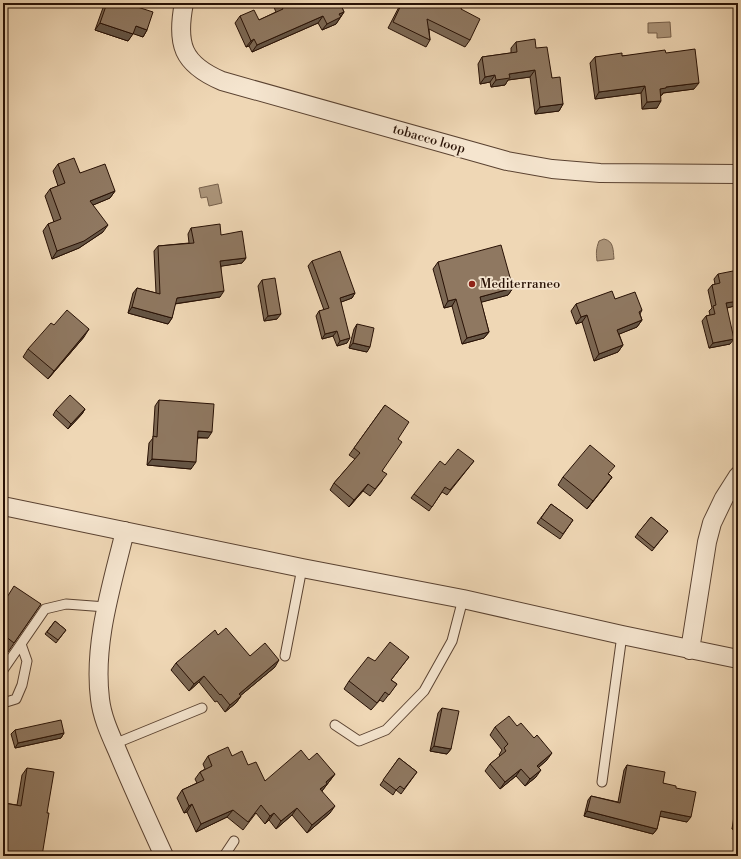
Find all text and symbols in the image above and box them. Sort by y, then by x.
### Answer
street label: tobacco loop [391,121,467,157]
place label: Mediterraneo [480,276,560,292]
marker: Mediterraneo [467,279,477,289]

